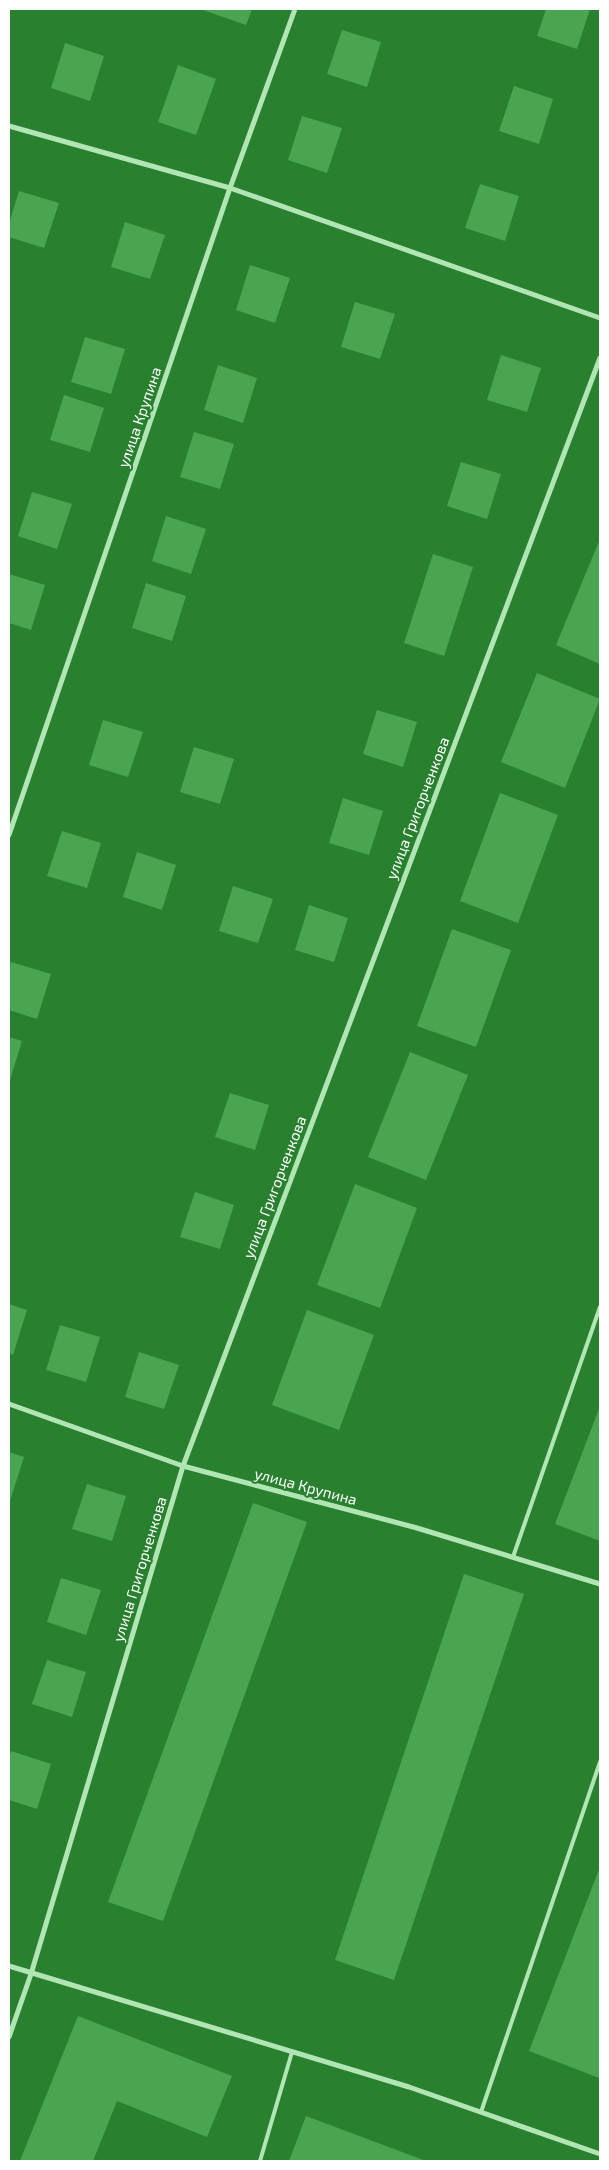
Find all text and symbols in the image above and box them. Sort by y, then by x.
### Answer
street label: улица Крупина [113,364,166,470]
street label: улица Григорченкова [382,734,453,882]
street label: улица Григорченкова [239,1113,310,1261]
street label: улица Крупина [253,1464,359,1509]
street label: улица Григорченкова [108,1494,171,1644]

